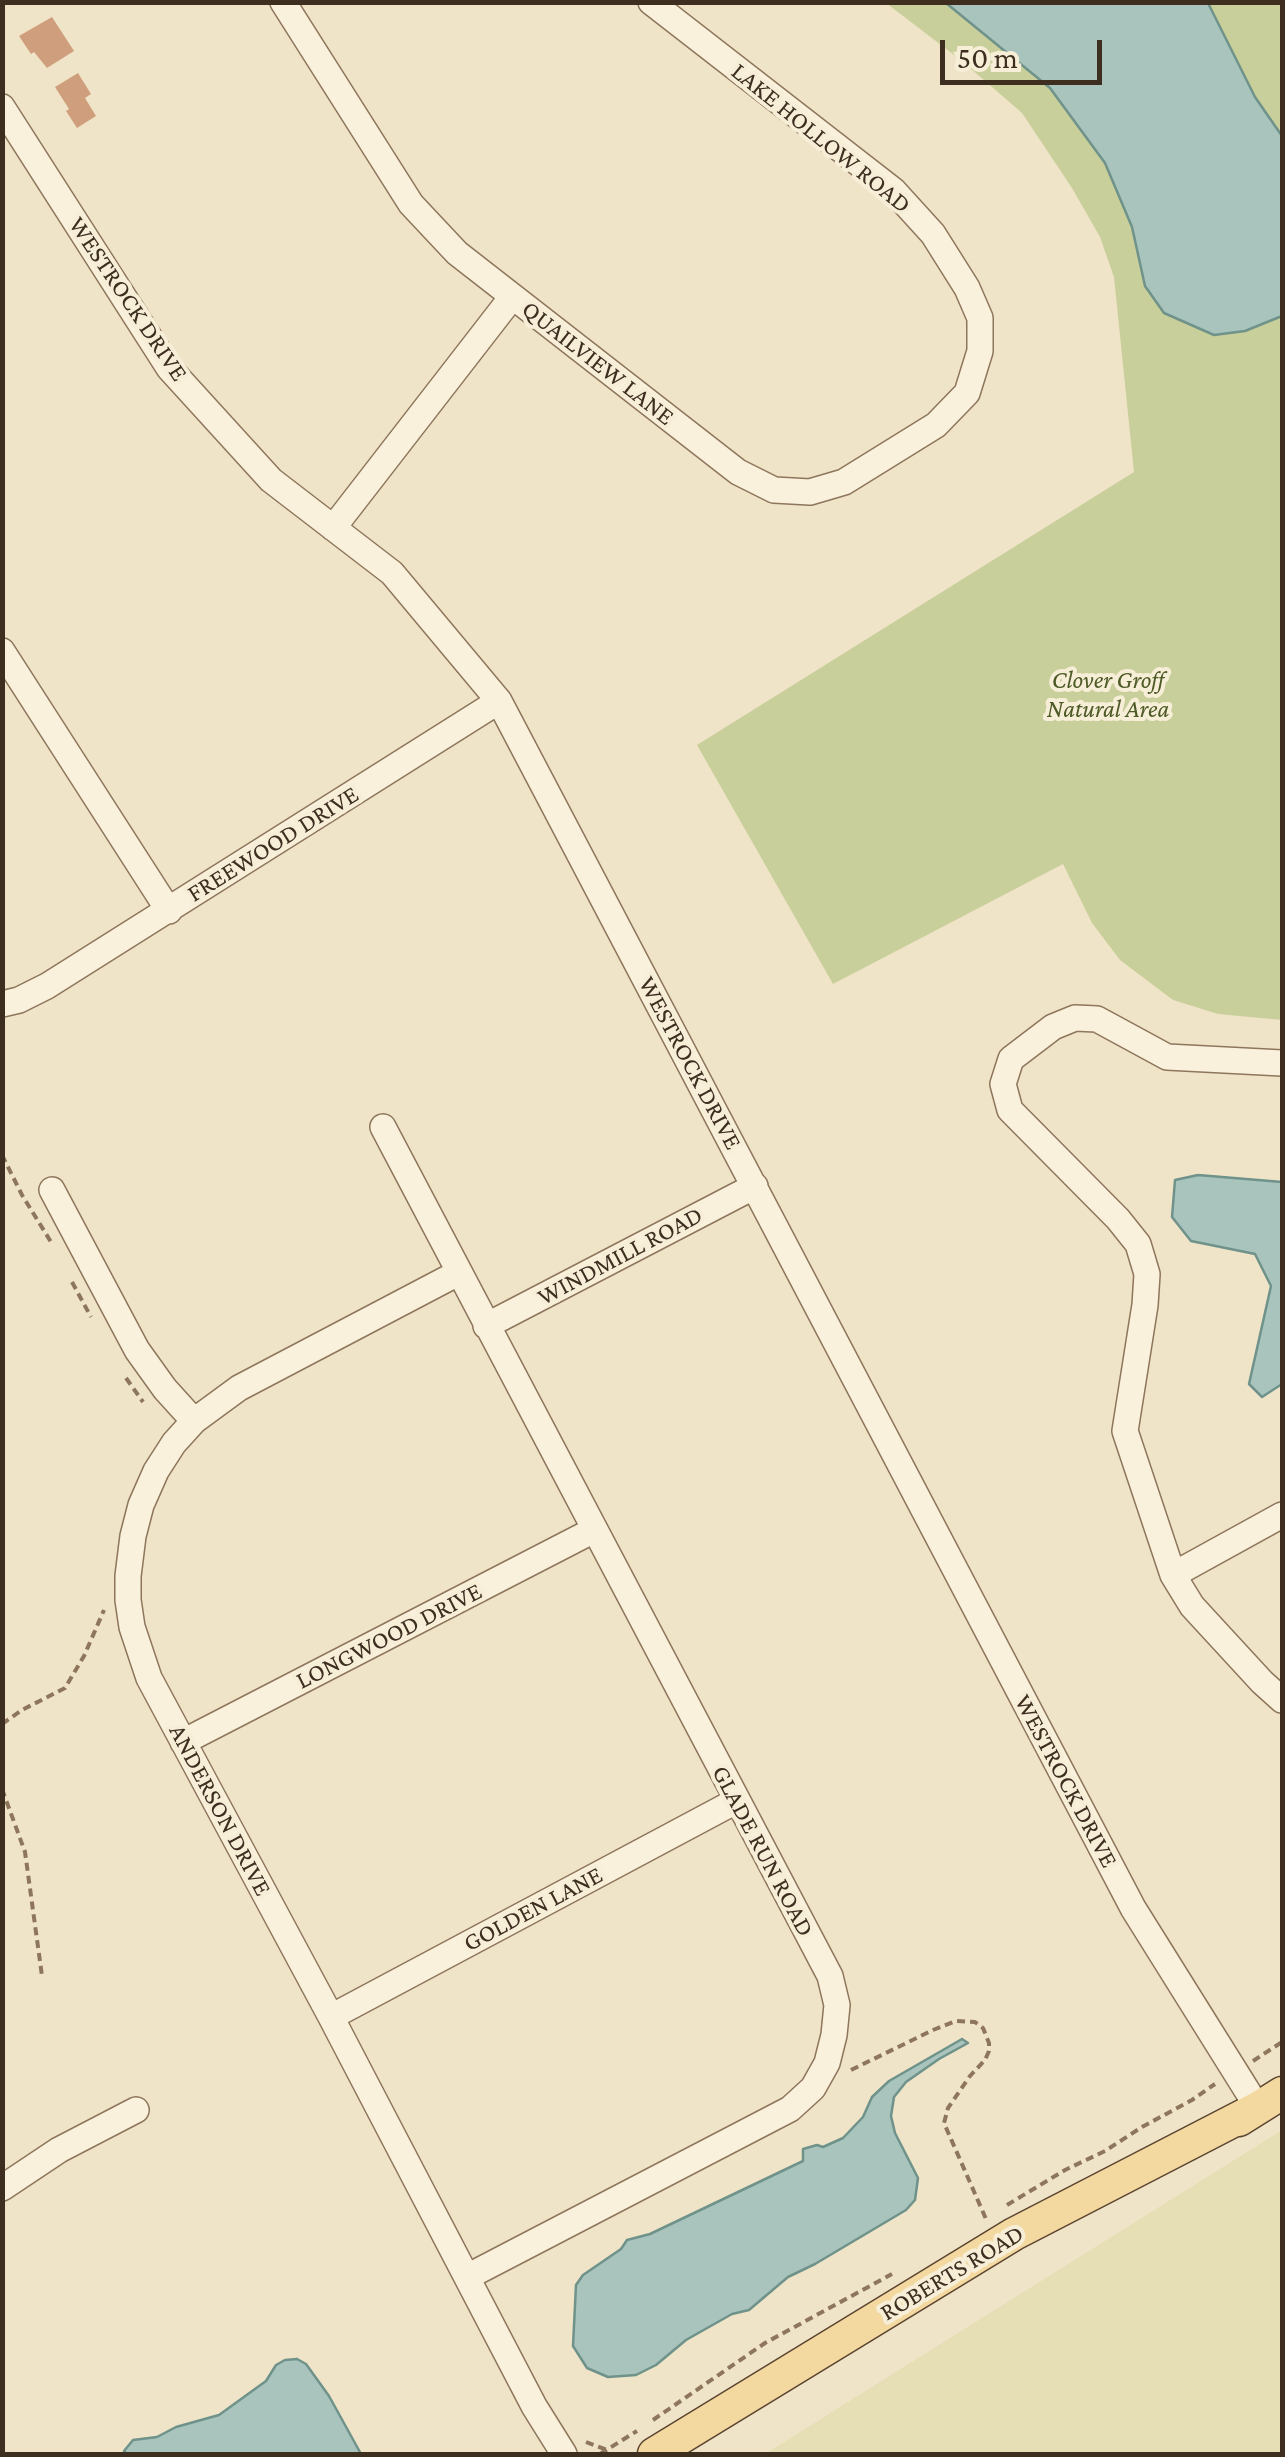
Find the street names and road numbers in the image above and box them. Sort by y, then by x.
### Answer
street label: LAKE HOLLOW ROAD [725,56,917,220]
street label: WESTROCK DRIVE [62,211,194,387]
street label: QUAILVIEW LANE [516,294,680,432]
street label: FREEWOOD DRIVE [182,779,364,909]
street label: WESTROCK DRIVE [632,971,748,1155]
street label: WINDMILL ROAD [532,1200,708,1312]
street label: LONGWOOD DRIVE [291,1576,487,1696]
street label: WESTROCK DRIVE [1008,1689,1124,1873]
street label: ANDERSON DRIVE [162,1719,278,1901]
street label: GLADE RUN ROAD [705,1760,821,1942]
street label: GOLDEN LANE [458,1860,608,1958]
street label: ROBERTS ROAD [875,2218,1029,2328]

